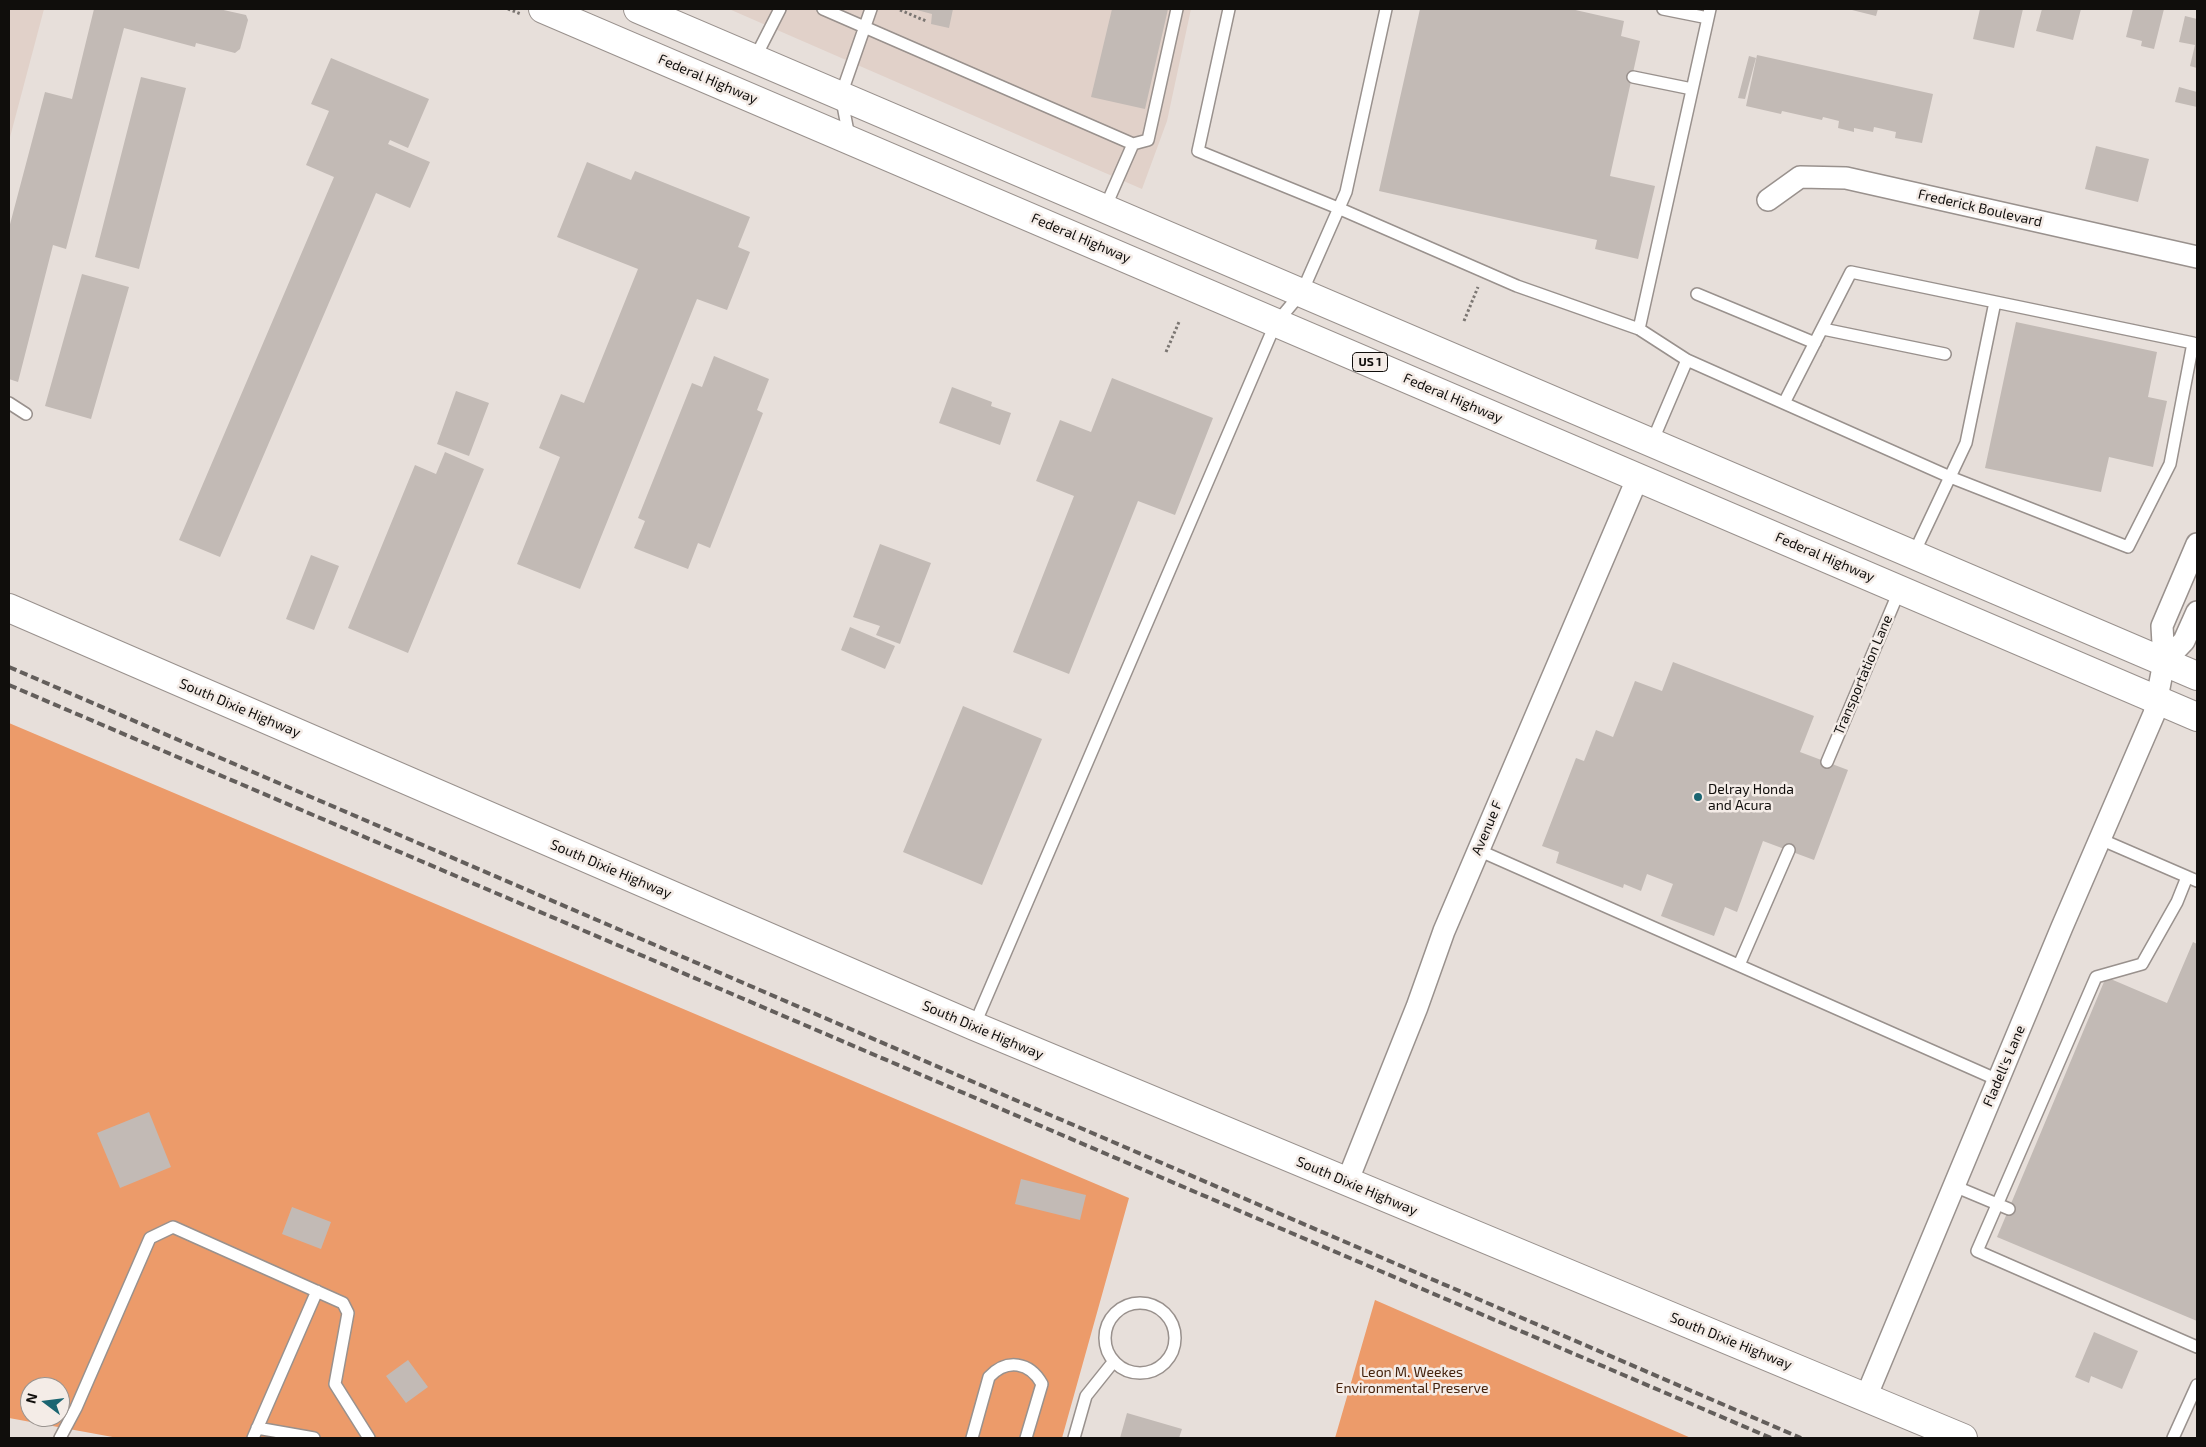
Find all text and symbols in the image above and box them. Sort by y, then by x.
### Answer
street label: Federal Highway [656,50,760,108]
street label: Frederick Boulevard [1916,186,2044,230]
street label: Federal Highway [1029,209,1133,267]
road number: US 1 [1352,352,1388,372]
street label: Federal Highway [1401,369,1505,427]
street label: Federal Highway [1773,528,1877,586]
street label: Transportation Lane [1830,613,1896,737]
street label: South Dixie Highway [177,675,303,741]
place label: Delray Honda and Acura [1708,781,1794,814]
marker: Delray Honda and Acura [1692,791,1704,803]
street label: Avenue F [1468,798,1506,858]
street label: South Dixie Highway [548,836,674,902]
street label: South Dixie Highway [920,997,1046,1063]
street label: Fladell's Lane [1979,1023,2029,1109]
street label: South Dixie Highway [1294,1153,1420,1219]
street label: South Dixie Highway [1668,1309,1794,1373]
park label: Leon M. Weekes Environmental Preserve [1336,1364,1488,1396]
north arrow [20,1377,70,1427]
text: N [21,1391,41,1405]

